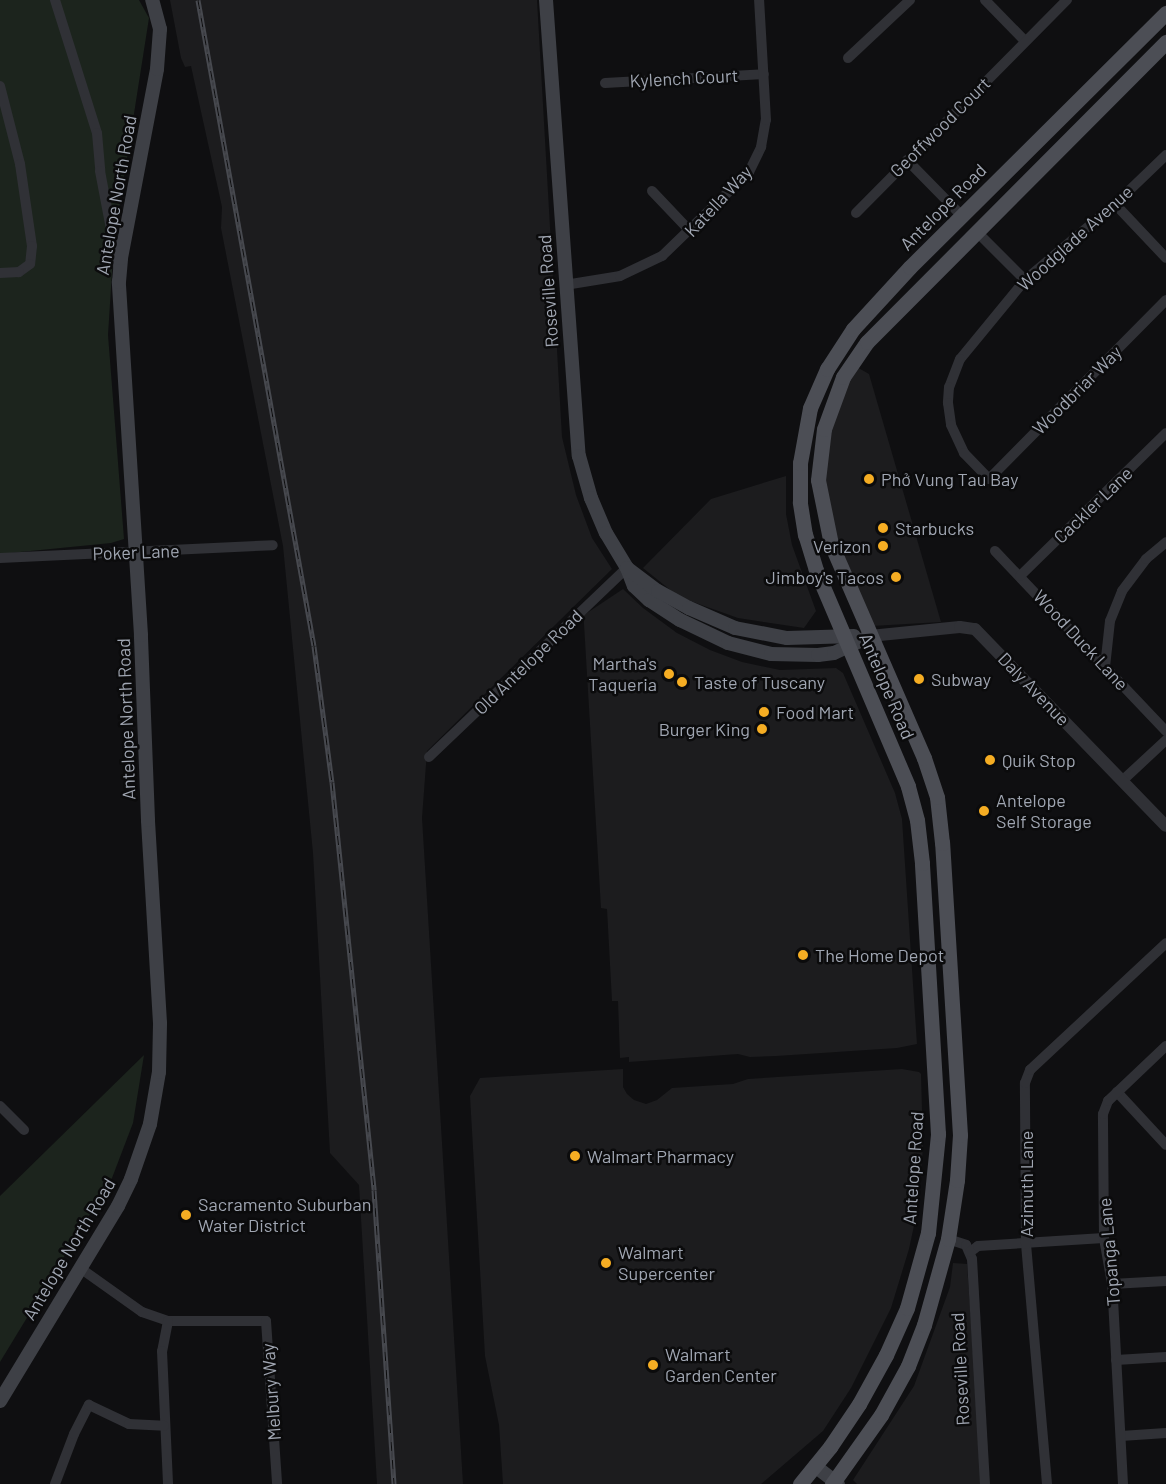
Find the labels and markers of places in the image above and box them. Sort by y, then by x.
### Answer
place label: Phở Vung Tau Bay [881,468,1019,490]
marker: Phở Vung Tau Bay [862,472,876,486]
place label: Starbucks [895,517,974,539]
marker: Starbucks [876,521,890,535]
place label: Verizon [813,535,871,557]
marker: Verizon [876,539,890,553]
place label: Jimboy's Tacos [766,566,884,588]
marker: Jimboy's Tacos [889,570,903,584]
place label: Martha's Taqueria [588,653,657,696]
marker: Martha's Taqueria [662,667,676,681]
place label: Subway [931,668,991,690]
place label: Taste of Tuscany [694,671,825,693]
marker: Subway [912,672,926,686]
marker: Taste of Tuscany [675,675,689,689]
place label: Food Mart [776,701,854,723]
marker: Food Mart [757,705,771,719]
place label: Burger King [659,718,750,740]
marker: Burger King [755,722,769,736]
place label: Quik Stop [1002,749,1076,771]
marker: Quik Stop [983,753,997,767]
place label: Antelope Self Storage [996,790,1092,832]
marker: Antelope Self Storage [977,804,991,818]
place label: The Home Depot [815,944,944,966]
marker: The Home Depot [796,948,810,962]
place label: Walmart Pharmacy [587,1145,734,1167]
marker: Walmart Pharmacy [568,1149,582,1163]
place label: Sacramento Suburban Water District [198,1194,371,1236]
marker: Sacramento Suburban Water District [179,1208,193,1222]
place label: Walmart Supercenter [618,1242,715,1284]
marker: Walmart Supercenter [599,1256,613,1270]
place label: Walmart Garden Center [665,1344,777,1386]
marker: Walmart Garden Center [646,1358,660,1372]

